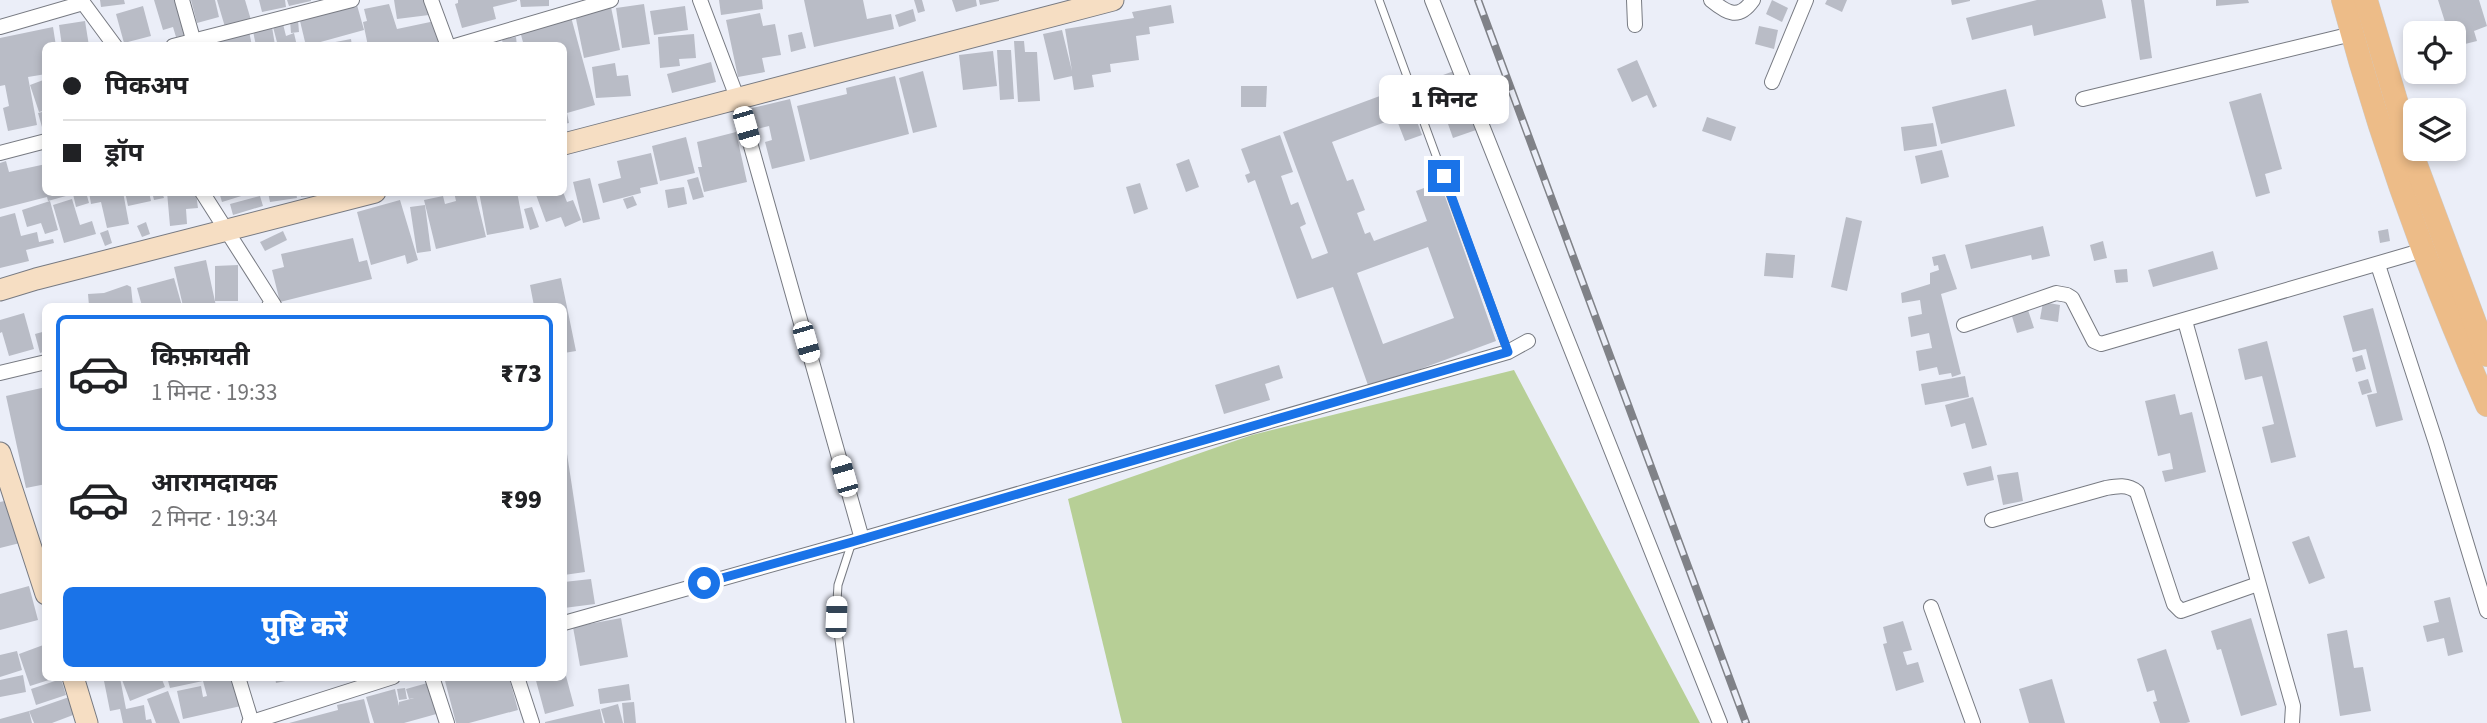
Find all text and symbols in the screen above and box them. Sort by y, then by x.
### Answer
map controls [2403,21,2466,161]
button: locate [2403,21,2466,84]
text: पिकअप [105,67,188,104]
callout: 1 मिनट [1379,74,1509,124]
text: 1 मिनट [1411,83,1477,116]
button: layers [2403,98,2466,161]
car [731,104,762,150]
text: ड्रॉप [105,134,143,171]
route end [1428,160,1460,192]
car [791,319,822,365]
text: किफ़ायती [151,338,250,375]
icon: car [67,342,130,405]
text: ₹73 [500,355,542,392]
text: 1 मिनट · 19:33 [151,376,277,409]
car [829,453,860,499]
text: आरामदायक [151,464,277,501]
icon: car [67,468,130,531]
text: ₹99 [500,481,542,518]
text: 2 मिनट · 19:34 [151,502,277,535]
route start [688,567,720,599]
button: पुष्टि करें [63,587,546,667]
car [825,596,848,638]

